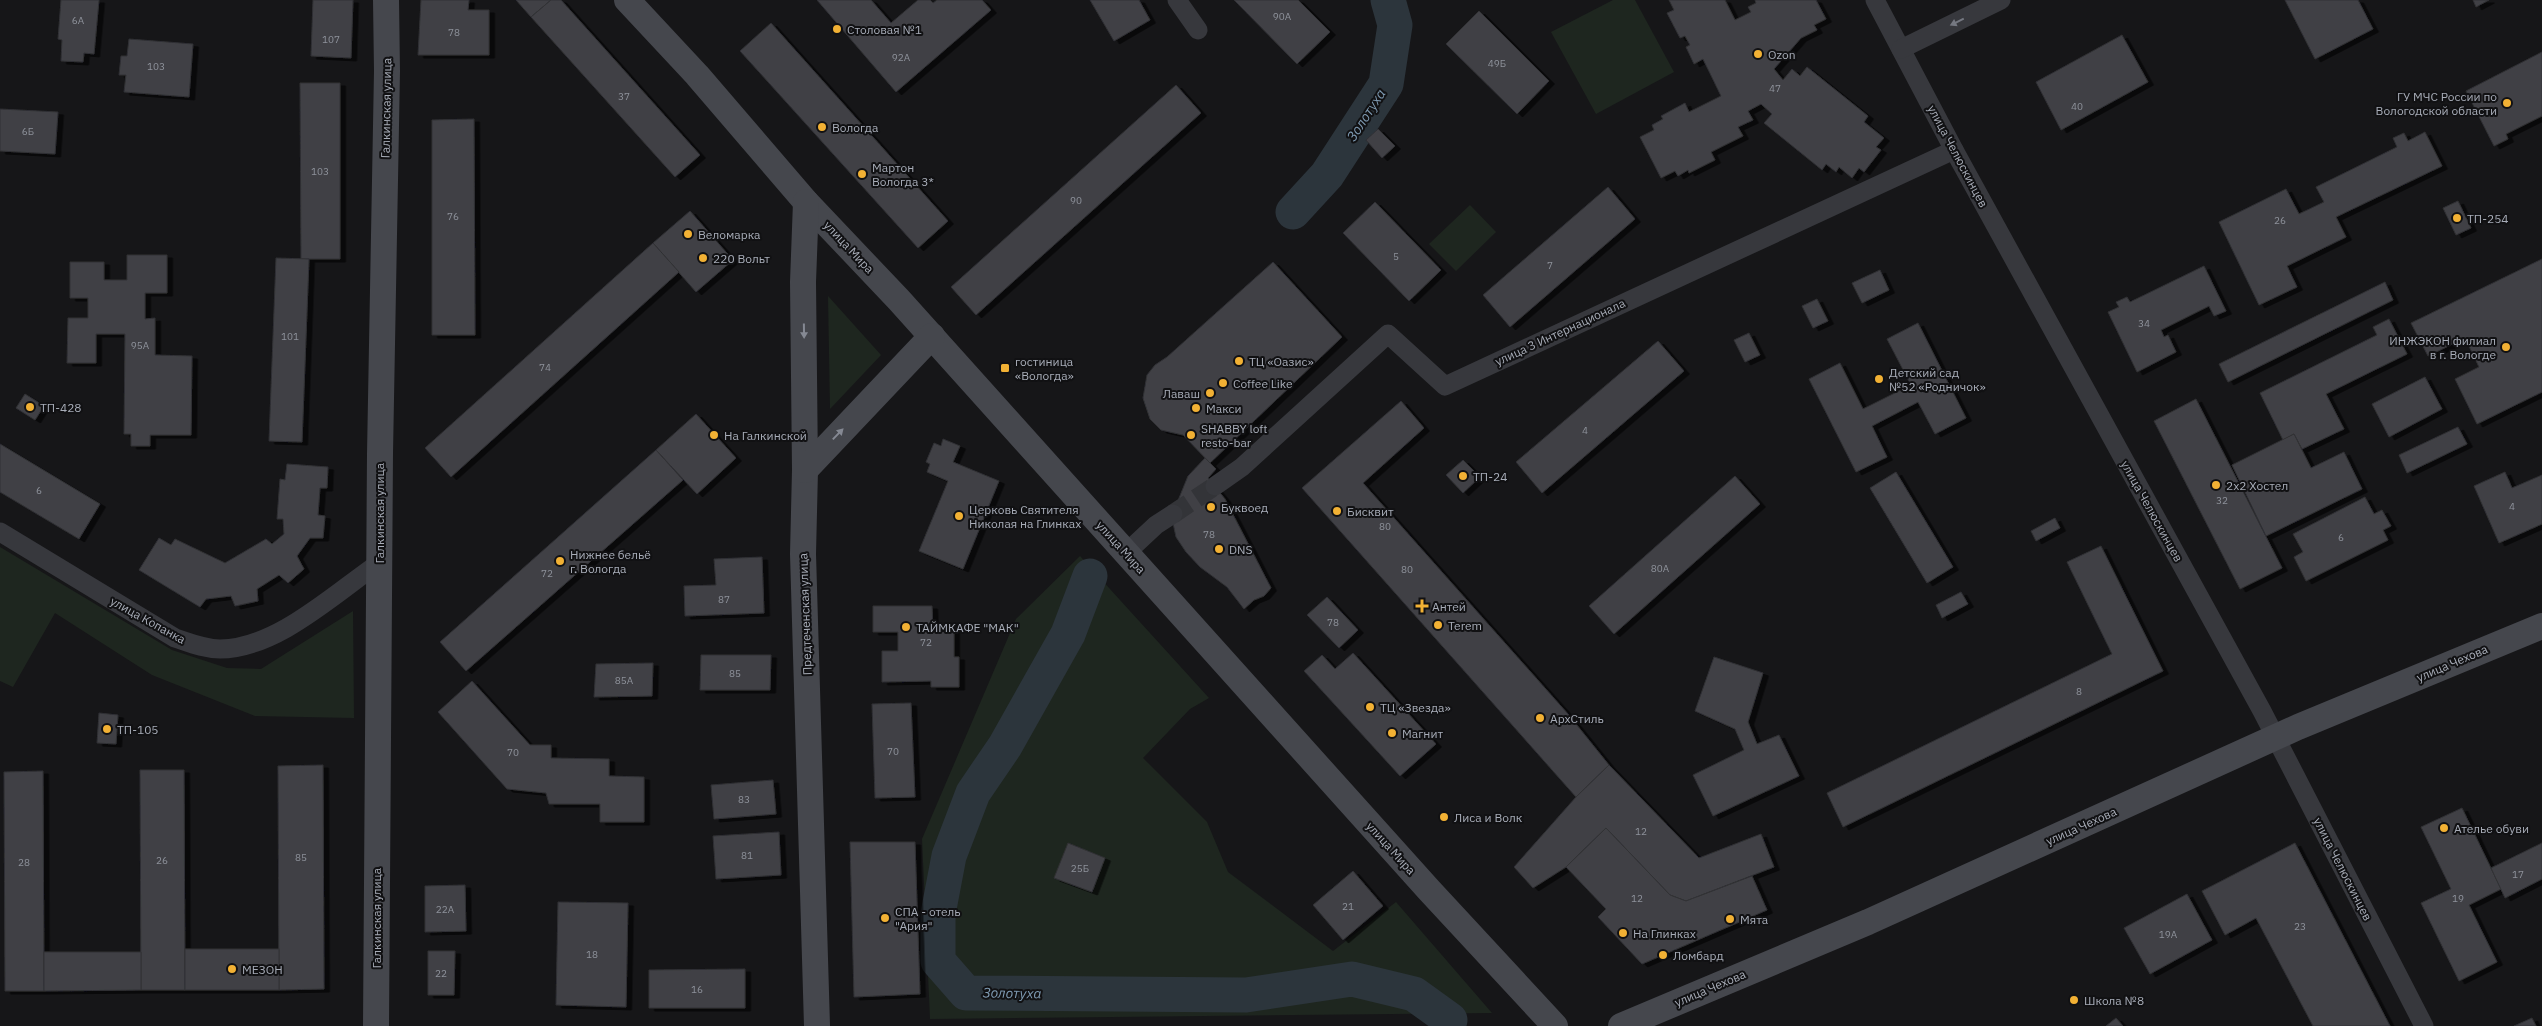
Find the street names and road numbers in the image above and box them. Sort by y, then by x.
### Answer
street label: Галкинская улица [378,57,394,158]
street label: улица Челюскинцев [1925,102,1991,210]
street label: улица Мира [821,218,877,277]
street label: улица 3 Интернационала [1493,295,1628,369]
street label: улица Челюскинцев [2118,458,2186,564]
street label: Галкинская улица [372,462,387,563]
street label: улица Мира [1093,517,1149,577]
street label: Предтеченская улица [795,552,815,675]
street label: улица Копанка [108,593,189,647]
street label: улица Чехова [2414,641,2490,685]
street label: улица Чехова [2043,803,2119,848]
street label: улица Челюскинцев [2310,815,2376,923]
street label: улица Мира [1363,818,1419,878]
street label: Галкинская улица [369,867,384,968]
street label: улица Чехова [1672,966,1748,1010]

